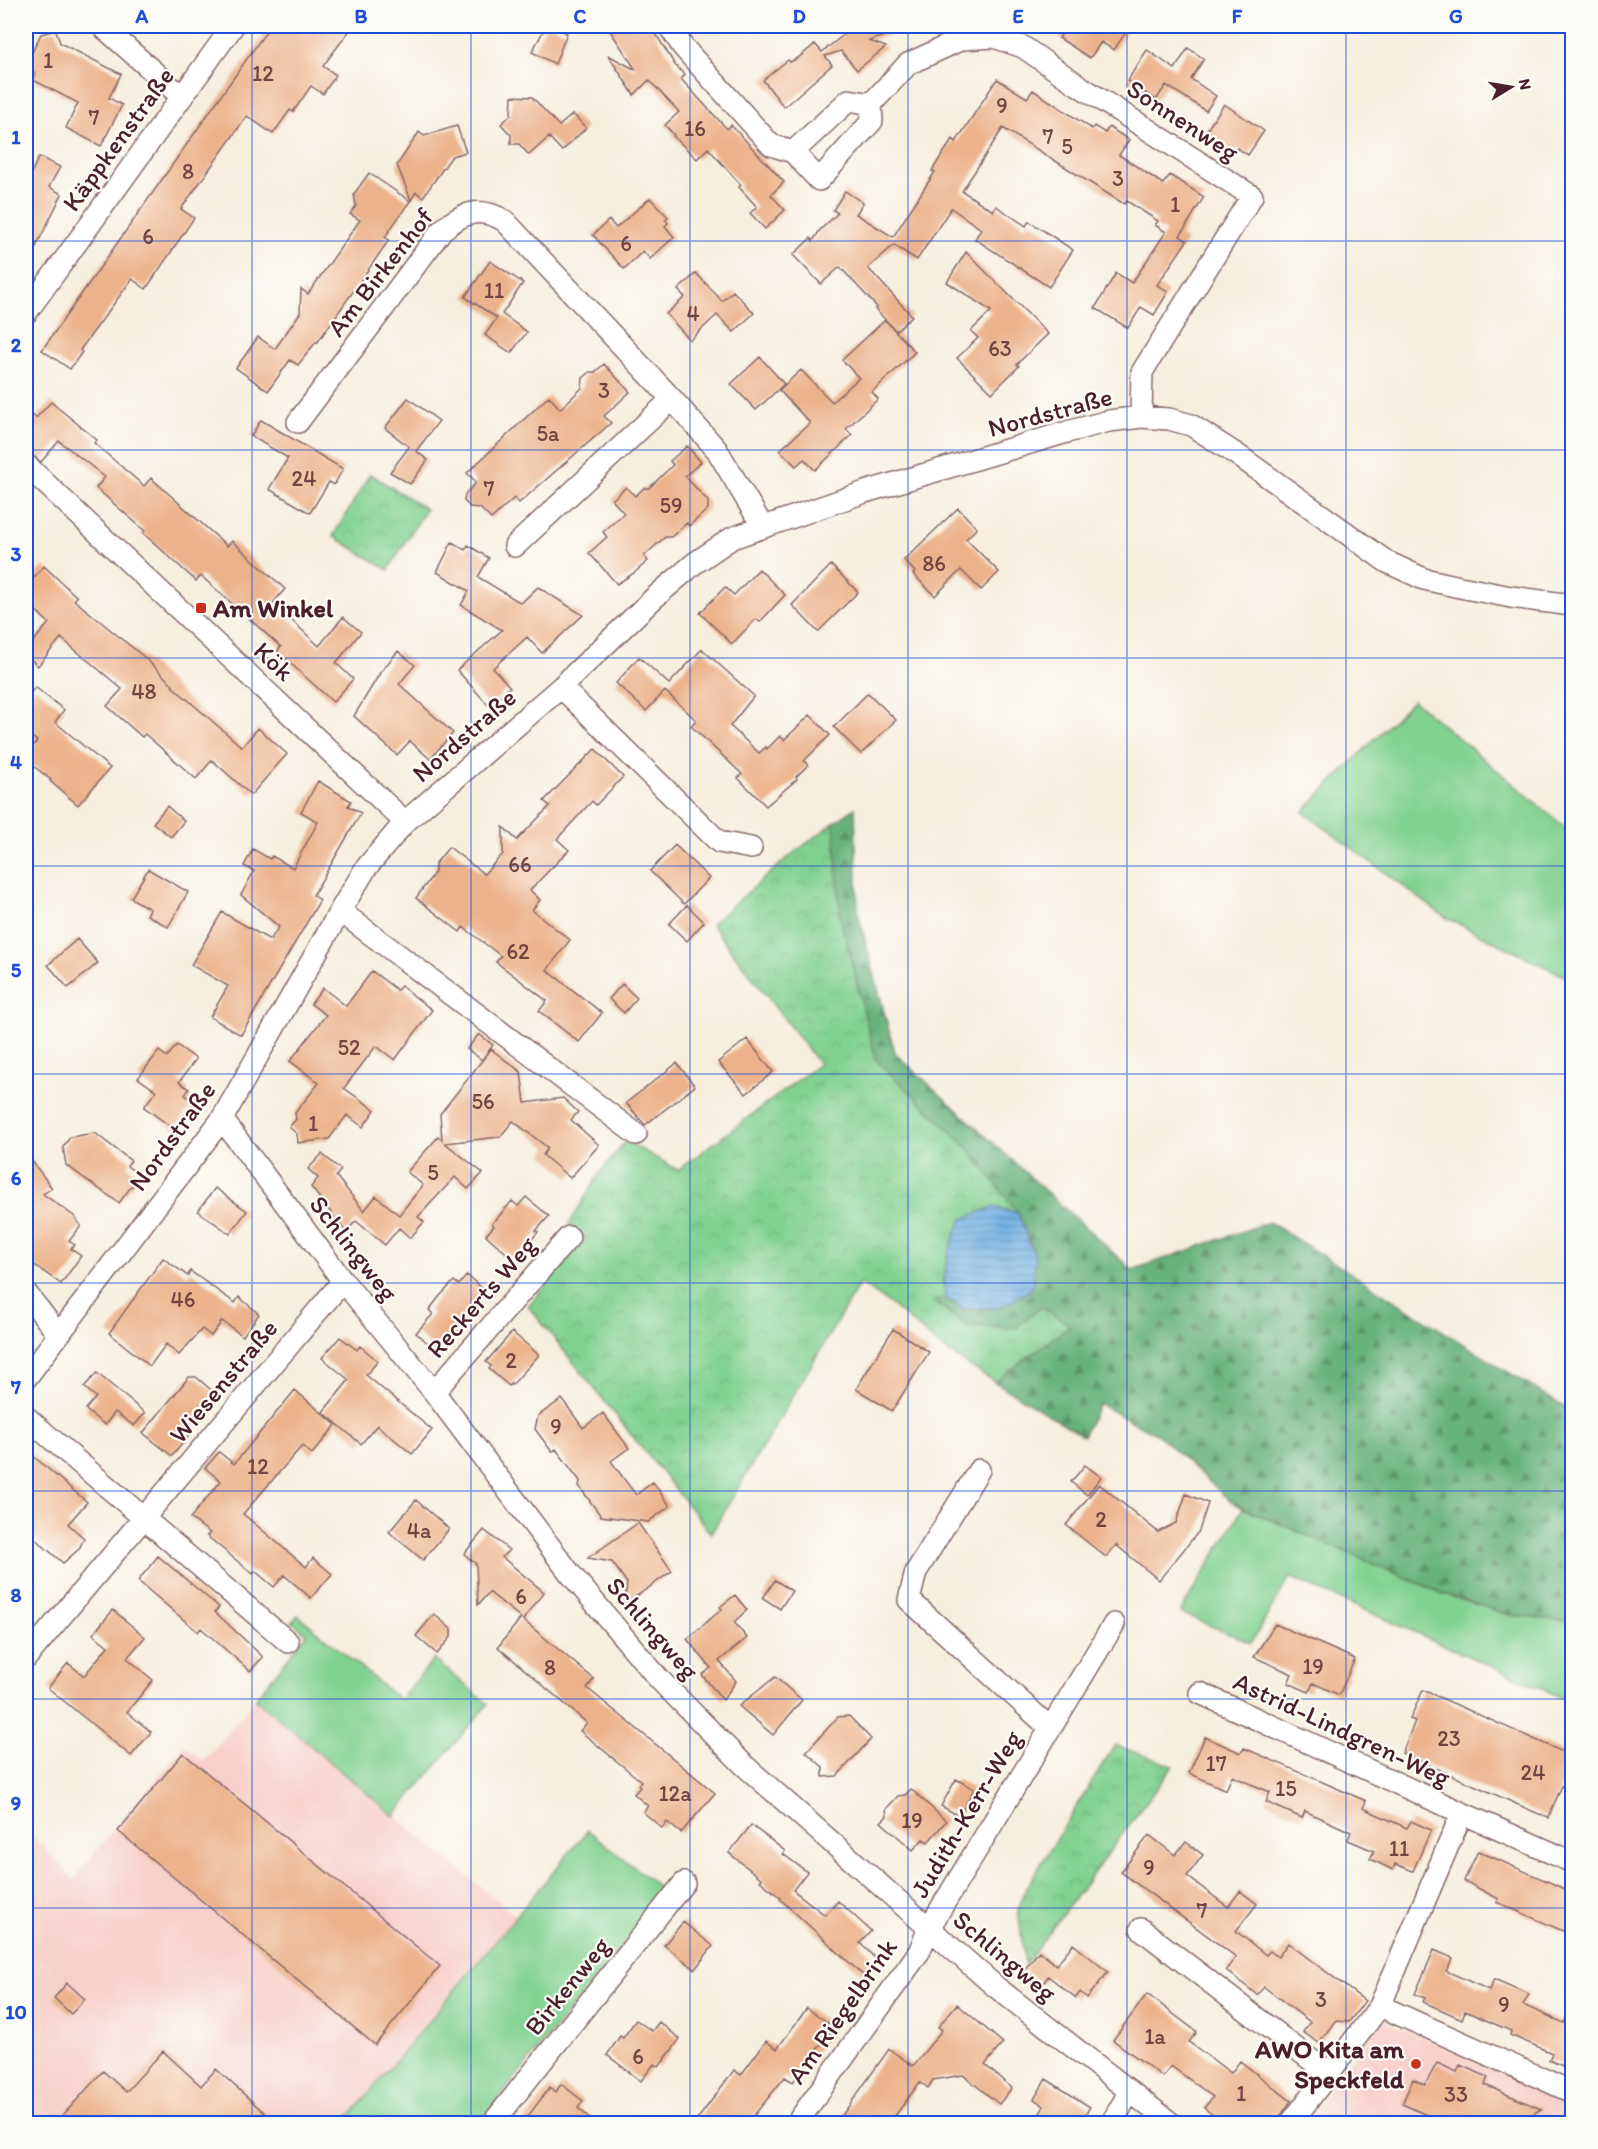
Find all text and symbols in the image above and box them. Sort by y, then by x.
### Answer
text: A [135,4,149,28]
text: B [355,4,368,28]
text: C [574,4,587,28]
text: D [792,4,806,28]
text: E [1012,4,1024,28]
text: F [1232,4,1243,28]
text: G [1449,4,1463,28]
house number: 1 [43,47,53,74]
north arrow [1481,57,1541,117]
house number: 12 [252,60,274,87]
street label: Käppkenstraße [55,61,181,217]
street label: Sonnenweg [1121,72,1246,168]
text: N [1515,77,1536,91]
house number: 9 [996,92,1008,119]
house number: 7 [89,104,100,131]
house number: 16 [684,115,706,142]
house number: 7 [1043,123,1054,150]
text: 1 [11,125,21,149]
house number: 5 [1061,133,1073,160]
house number: 8 [182,158,194,185]
house number: 3 [1112,165,1124,192]
house number: 1 [1170,191,1180,218]
street label: Am Birkenhof [320,201,440,343]
house number: 6 [142,223,154,250]
house number: 6 [620,230,632,257]
house number: 11 [484,277,504,304]
house number: 4 [686,300,700,327]
text: 2 [11,333,22,357]
house number: 63 [988,335,1012,362]
house number: 3 [598,377,610,404]
street label: Nordstraße [984,380,1116,444]
house number: 5a [536,420,560,447]
house number: 24 [292,465,316,492]
house number: 7 [484,475,495,502]
house number: 59 [659,492,683,519]
text: 3 [11,542,22,566]
house number: 86 [922,550,946,577]
place label: Am Winkel [212,592,334,624]
marker: Am Winkel [194,601,208,615]
street label: Kök [247,635,301,688]
house number: 48 [131,678,157,705]
street label: Nordstraße [405,681,523,789]
text: 4 [10,750,22,774]
house number: 66 [508,851,532,878]
house number: 62 [506,938,530,965]
text: 5 [11,958,22,982]
house number: 52 [337,1034,361,1061]
street label: Nordstraße [122,1075,222,1197]
house number: 56 [471,1088,495,1115]
house number: 1 [308,1110,318,1137]
house number: 5 [427,1159,439,1186]
text: 6 [11,1166,22,1190]
street label: Schlingweg [303,1189,406,1308]
street label: Reckerts Weg [419,1229,543,1365]
house number: 46 [171,1286,195,1313]
street label: Wiesenstraße [162,1312,284,1450]
house number: 2 [505,1347,517,1374]
text: 7 [10,1375,21,1399]
house number: 9 [550,1413,562,1440]
house number: 12 [247,1453,269,1480]
house number: 2 [1095,1506,1107,1533]
house number: 4a [407,1517,432,1544]
street label: Schlingweg [600,1570,707,1686]
text: 8 [11,1583,22,1607]
house number: 6 [515,1583,527,1610]
house number: 19 [1302,1653,1324,1680]
house number: 8 [544,1654,556,1681]
street label: Astrid-Lindgren-Weg [1229,1665,1456,1794]
street label: Judith-Kerr-Weg [903,1724,1029,1903]
house number: 23 [1437,1725,1461,1752]
house number: 17 [1205,1750,1227,1777]
house number: 24 [1521,1759,1545,1786]
house number: 15 [1275,1775,1297,1802]
house number: 12a [658,1780,692,1807]
text: 9 [11,1791,21,1815]
house number: 19 [901,1807,923,1834]
house number: 11 [1389,1835,1409,1862]
house number: 9 [1143,1854,1155,1881]
house number: 7 [1197,1897,1208,1924]
street label: Schlingweg [947,1903,1064,2009]
street label: Birkenweg [518,1930,617,2042]
street label: Am Riegelbrink [780,1932,904,2090]
house number: 3 [1315,1986,1327,2013]
house number: 9 [1498,1991,1510,2018]
text: 10 [5,2000,27,2024]
house number: 1a [1144,2023,1166,2050]
place label: AWO Kita am Speckfeld [1254,2033,1405,2095]
house number: 6 [632,2043,644,2070]
marker: AWO Kita am Speckfeld [1409,2057,1423,2071]
house number: 1 [1236,2080,1246,2107]
house number: 33 [1444,2081,1468,2108]

